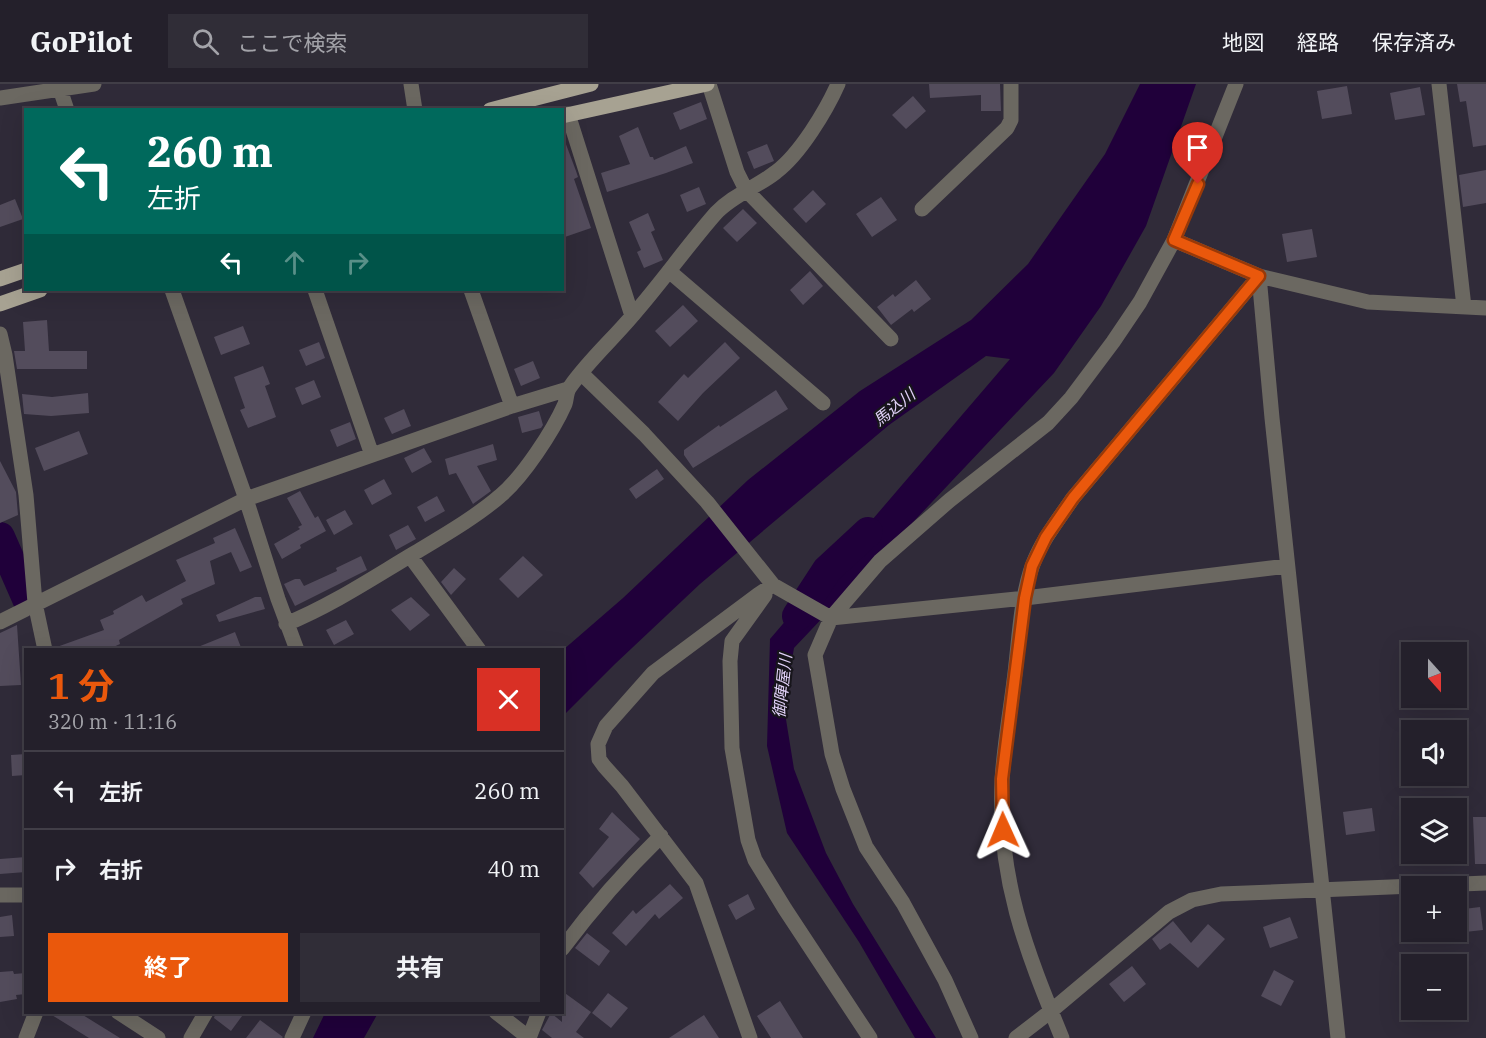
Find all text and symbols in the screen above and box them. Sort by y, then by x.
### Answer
search box [168,14,588,68]
text: GoPilot [30,23,132,60]
icon: search [189,25,222,58]
text: ここで検索 [237,28,347,57]
text: 地図 [1222,28,1264,56]
text: 経路 [1297,28,1339,56]
text: 保存済み [1372,28,1456,56]
pin [1172,122,1223,184]
text: 260 m [147,124,273,179]
icon: arrive [1181,131,1214,164]
icon: left [48,132,126,210]
text: 左折 [147,180,201,215]
icon: left [215,246,248,279]
icon: ahead [278,246,311,279]
icon: right [341,246,374,279]
water label: 馬込川 [869,383,920,430]
north arrow [1401,642,1467,708]
map controls [1401,642,1467,1020]
water label: 御陣屋川 [769,651,795,719]
text: 1 分 [48,662,114,709]
button: close [477,668,540,731]
text: 320 m · 11:16 [48,708,177,735]
button: sound [1401,720,1467,786]
icon: left [48,774,81,807]
text: 260 m [474,776,540,805]
text: 左折 [99,777,143,806]
position arrow [971,798,1035,862]
button: layers [1401,798,1467,864]
icon: right [48,852,81,885]
text: 40 m [488,854,540,883]
text: 右折 [99,855,143,884]
button: + [1401,876,1467,942]
button: 終了 [48,933,288,1002]
button: 共有 [300,933,540,1002]
button: − [1401,954,1467,1020]

